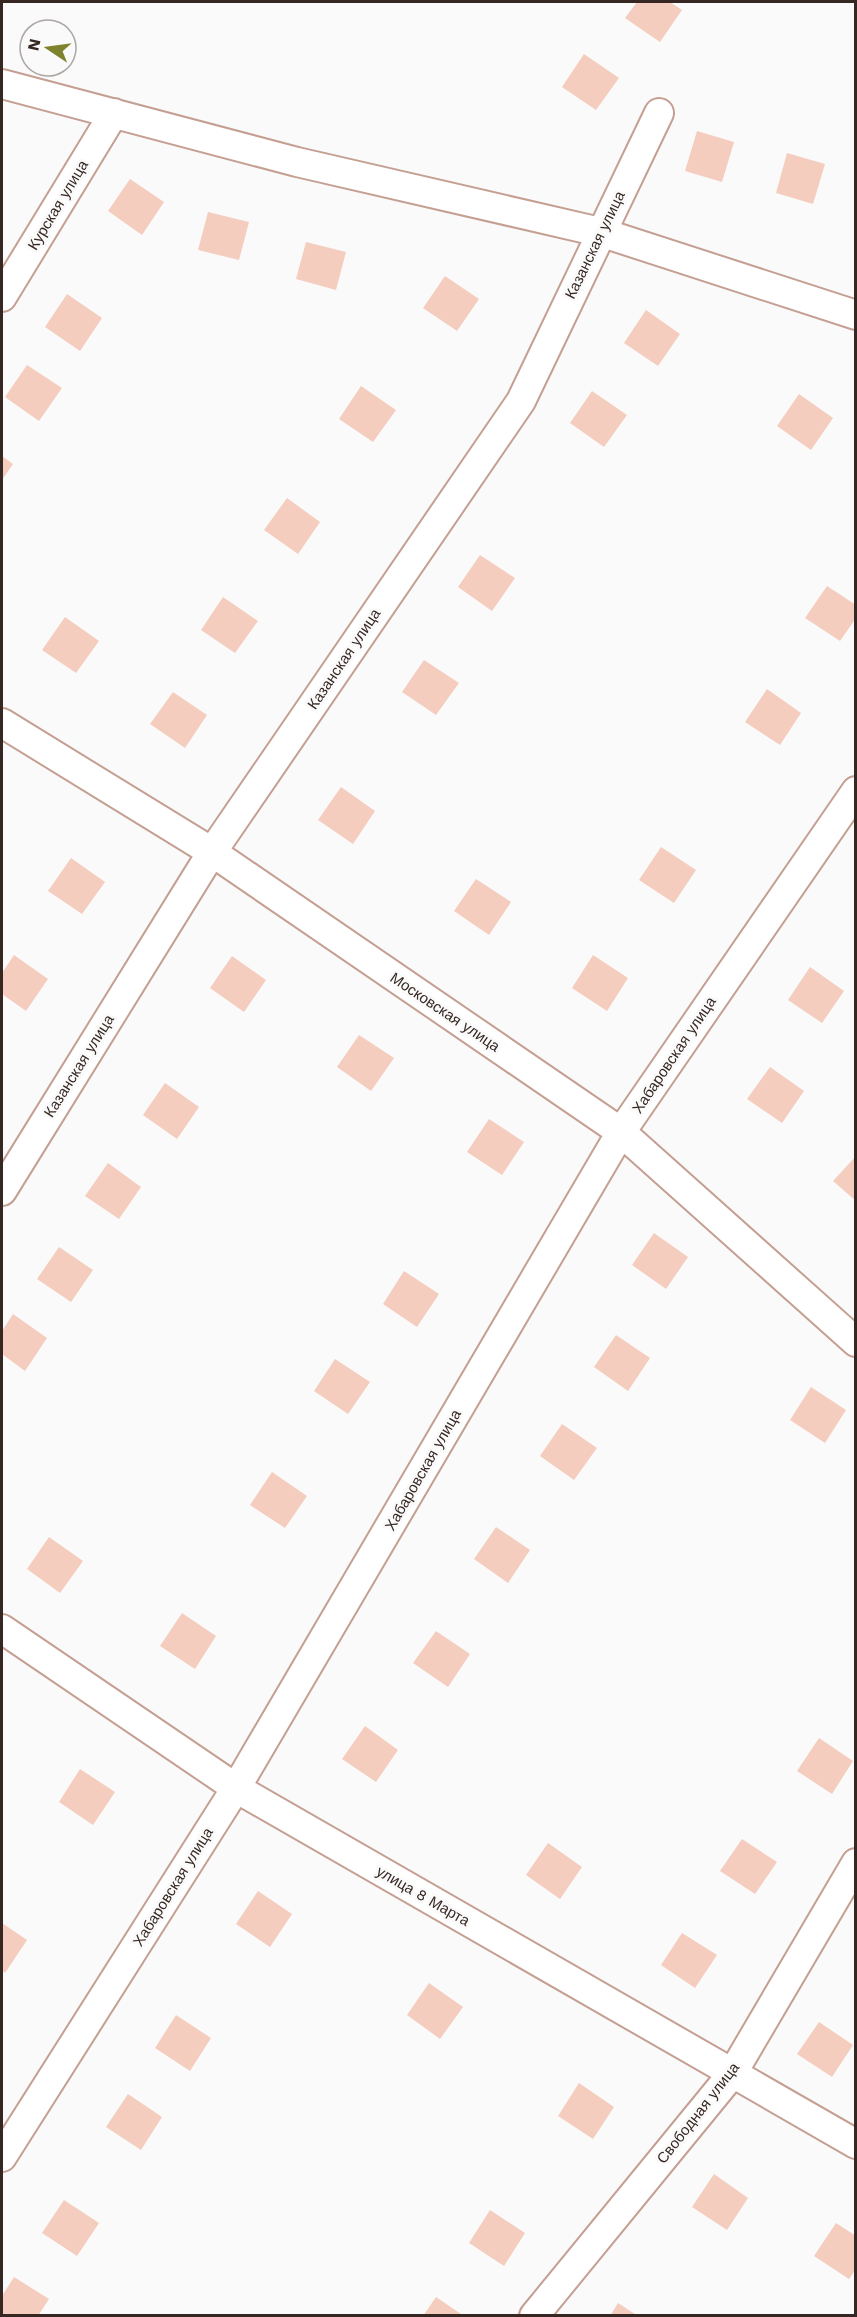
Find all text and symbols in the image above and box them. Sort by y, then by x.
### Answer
north arrow [18,18,78,78]
text: N [23,37,44,53]
street label: Курская улица [24,156,92,253]
street label: Казанская улица [561,188,629,302]
street label: Казанская улица [304,605,385,713]
street label: Московская улица [387,969,504,1056]
street label: Хабаровская улица [628,993,720,1117]
street label: Казанская улица [40,1011,118,1121]
street label: Хабаровская улица [381,1406,465,1534]
street label: Хабаровская улица [129,1824,217,1950]
street label: улица 8 Марта [373,1862,473,1930]
street label: Свободная улица [653,2058,743,2167]

